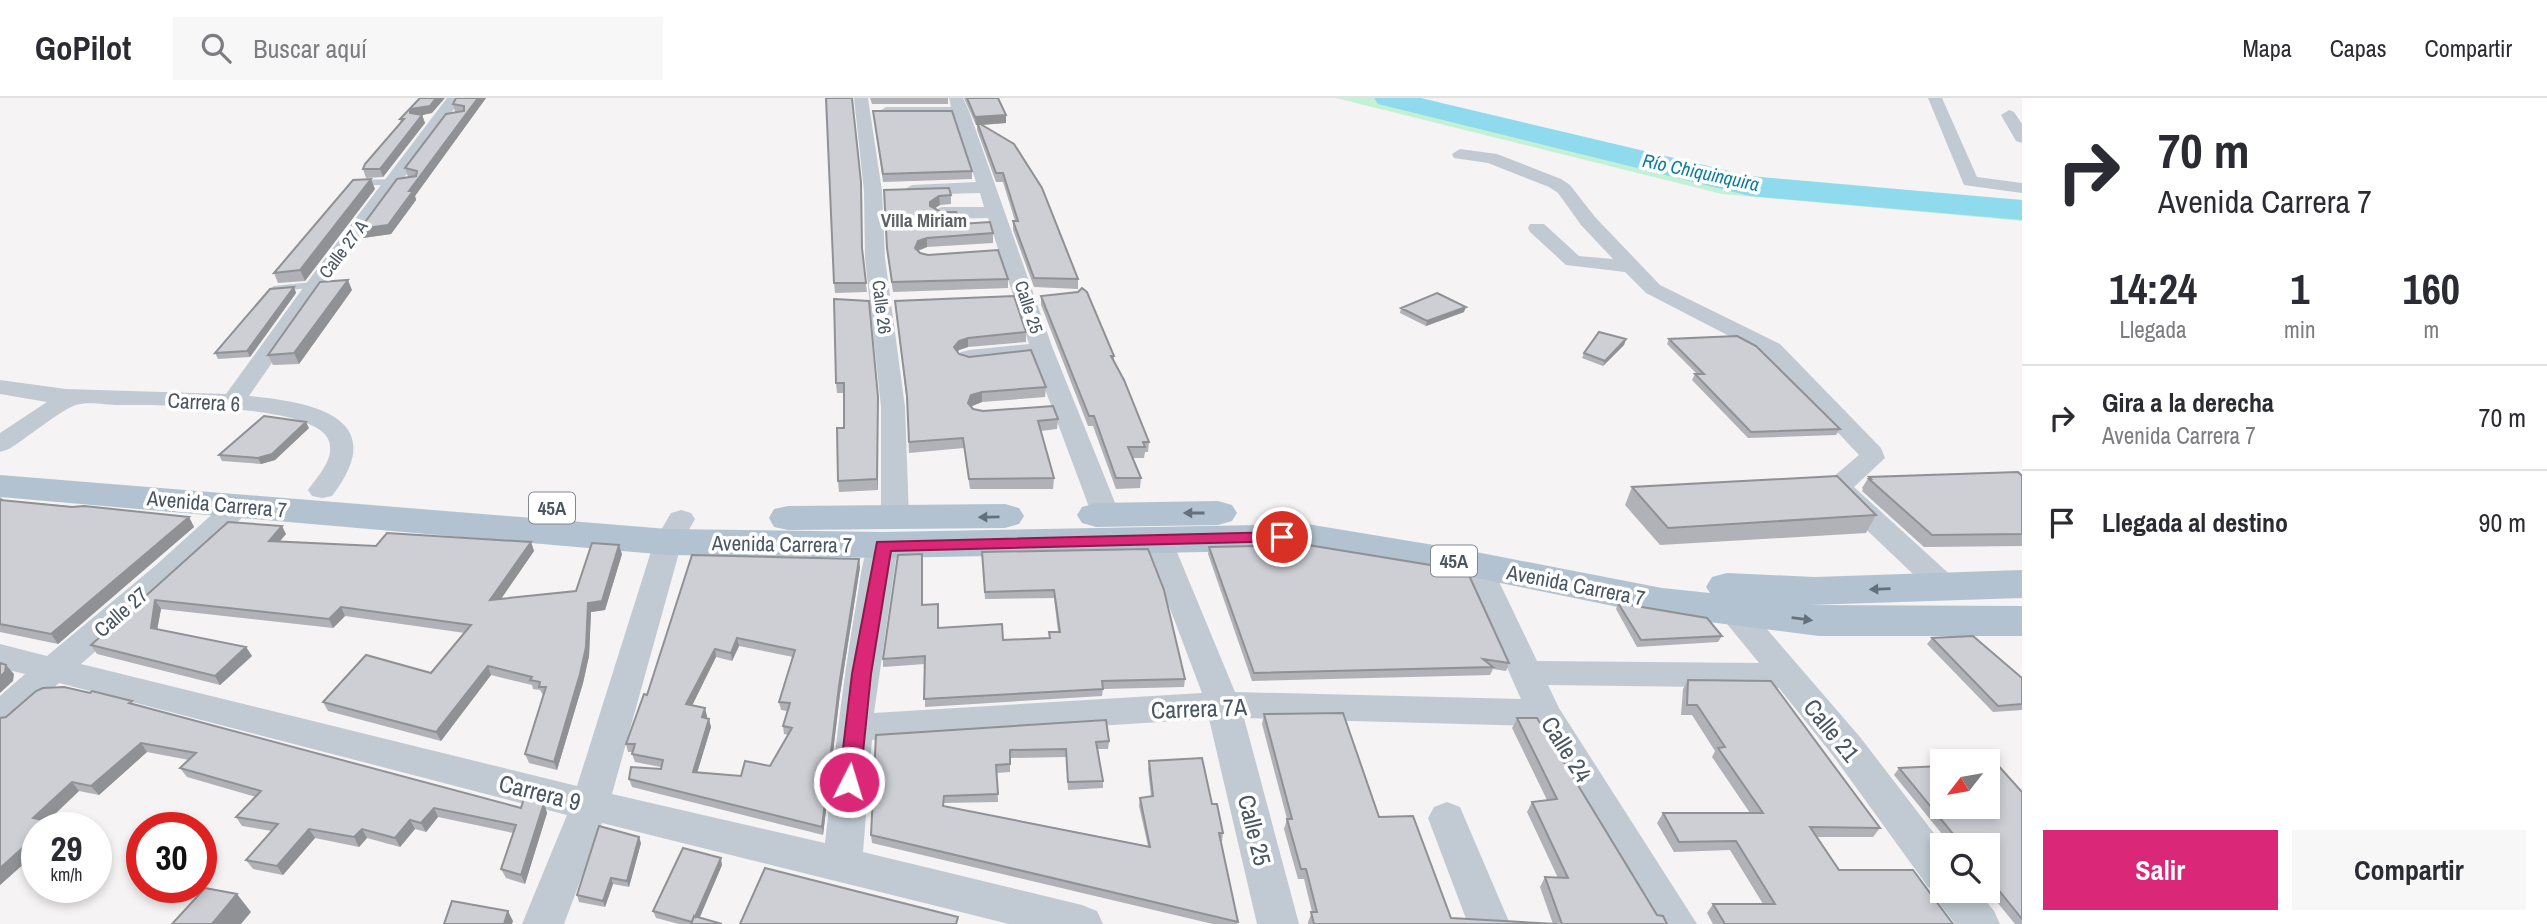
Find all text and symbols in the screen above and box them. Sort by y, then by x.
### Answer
search box [173,17,663,80]
text: GoPilot [35,26,131,70]
icon: search [197,29,235,67]
text: Buscar aquí [253,31,367,66]
text: Mapa [2242,32,2292,64]
text: Capas [2330,32,2387,64]
text: Compartir [2425,32,2512,64]
text: 70 m [2158,117,2250,183]
icon: right [2043,126,2134,217]
water label: Río Chiquinquira [1640,147,1762,197]
text: Avenida Carrera 7 [2158,180,2372,223]
district label: Villa Miriam [881,207,967,233]
street label: Calle 27 A [313,214,373,283]
text: 14:24 [2109,261,2197,317]
text: 1 [2290,261,2309,317]
text: 160 [2403,261,2460,317]
street label: Calle 25 [1009,277,1049,337]
street label: Calle 26 [866,279,898,335]
text: Llegada [2119,314,2187,345]
text: min [2284,314,2316,345]
text: m [2423,314,2439,345]
text: Gira a la derecha [2102,385,2274,420]
street label: Carrera 6 [167,386,241,418]
icon: right [2043,399,2081,437]
text: 70 m [2479,400,2526,435]
text: Avenida Carrera 7 [2102,420,2256,451]
street label: Avenida Carrera 7 [145,483,288,525]
road number: 45A [529,492,575,524]
icon: arrive [2043,504,2081,542]
text: Llegada al destino [2102,505,2288,540]
text: 90 m [2479,505,2526,540]
one-way arrow [1183,507,1205,519]
pin [1252,507,1312,567]
one-way arrow [977,511,999,522]
icon: arrive [1263,518,1301,556]
street label: Avenida Carrera 7 [711,528,852,560]
road number: 45A [1431,545,1477,576]
street label: Avenida Carrera 7 [1503,557,1648,613]
street label: Calle 27 [88,580,154,644]
one-way arrow [1869,583,1891,595]
one-way arrow [1791,614,1813,625]
street label: Carrera 7A [1150,690,1249,726]
street label: Calle 21 [1797,692,1867,768]
street label: Calle 24 [1534,710,1600,788]
position arrow [812,745,886,819]
north arrow [1930,749,2000,819]
map controls [1930,749,2000,903]
street label: Carrera 9 [496,766,584,818]
street label: Calle 25 [1231,791,1279,869]
speed limit sign: 30 [126,812,217,903]
text: 29 [51,825,82,872]
button: Salir [2043,830,2278,910]
button: Compartir [2292,830,2526,910]
button: search [1930,833,2000,903]
text: km/h [51,862,83,887]

